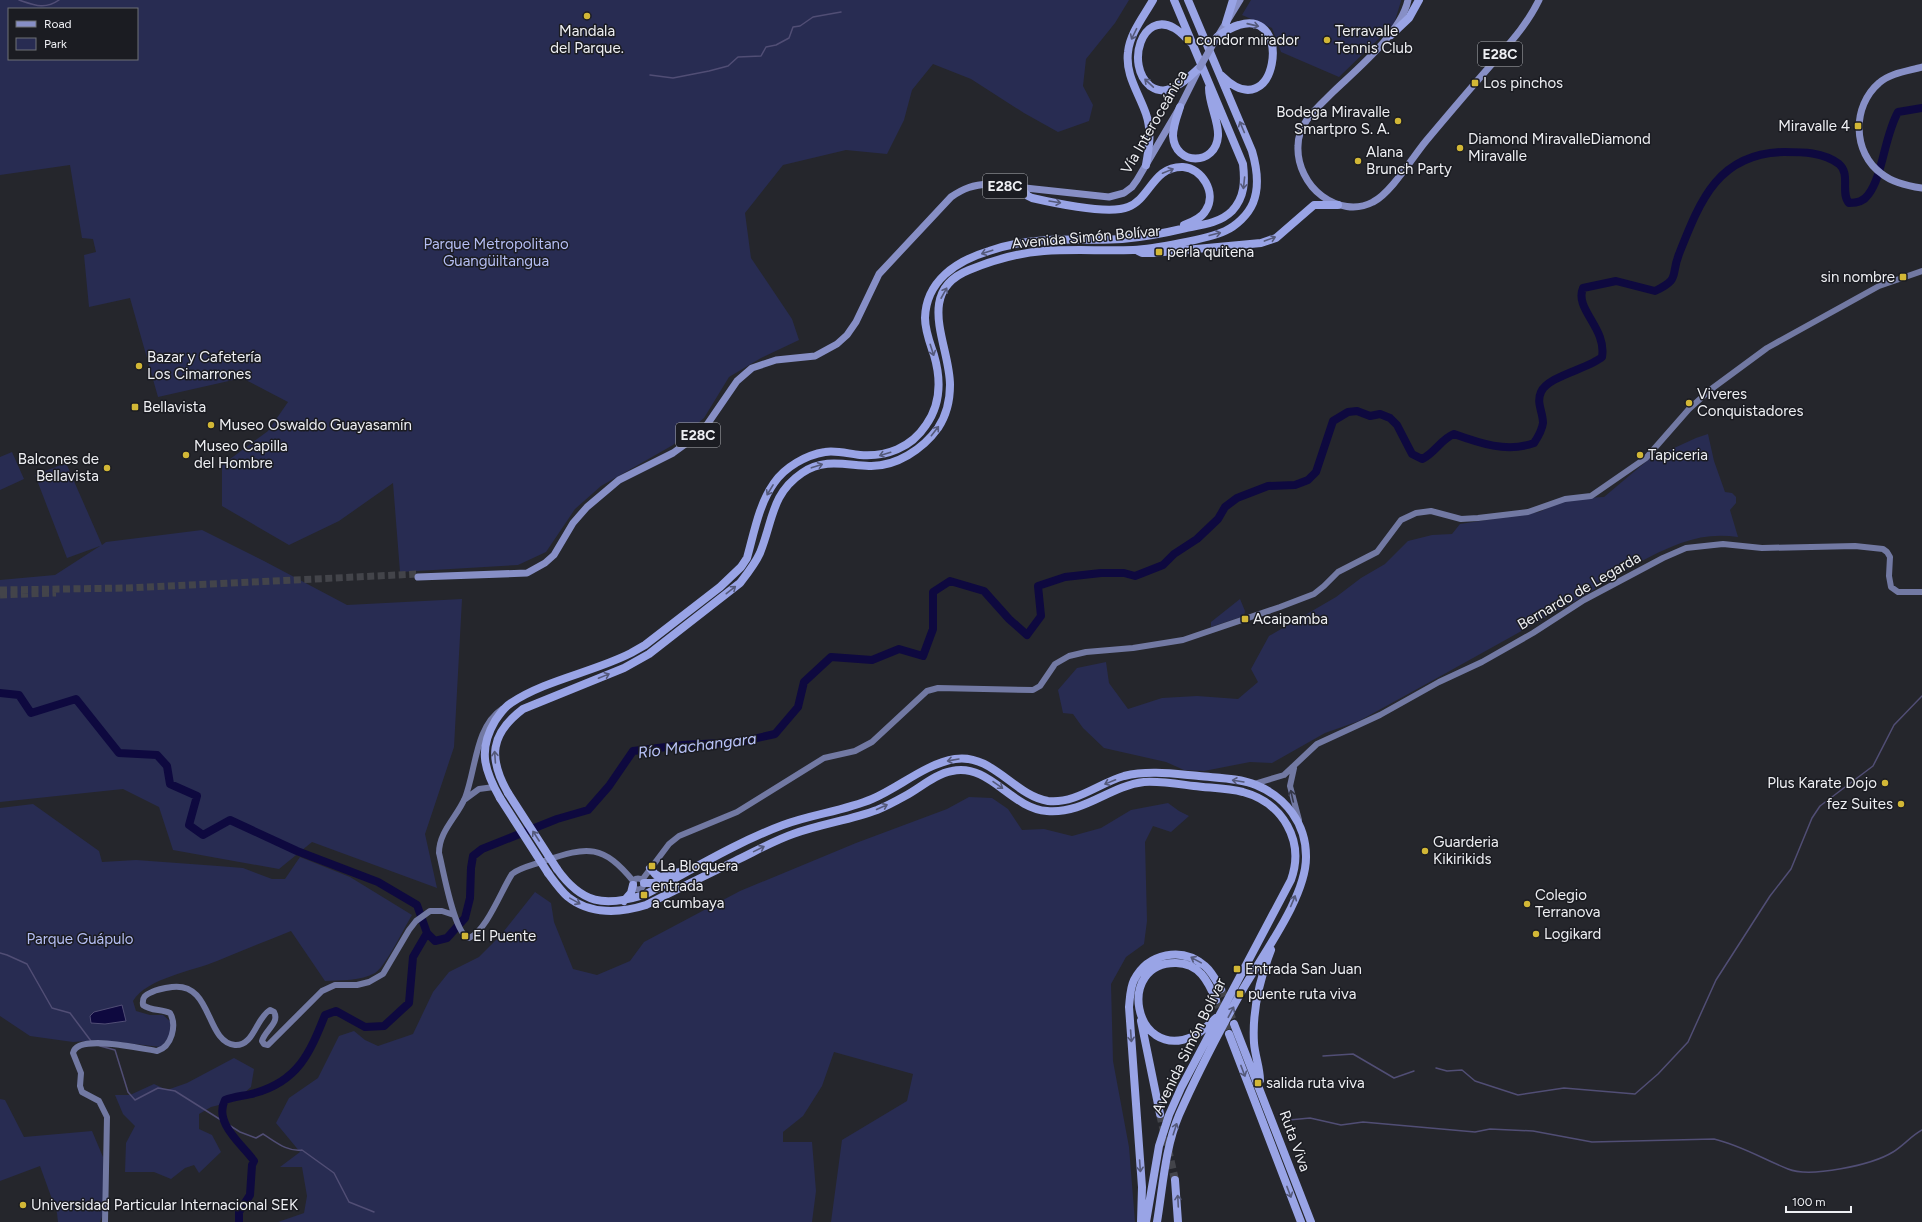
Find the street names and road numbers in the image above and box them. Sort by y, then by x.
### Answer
road number: E28C [1478,42,1522,66]
street label: Vía Interoceánica [1117,67,1191,177]
road number: E28C [983,174,1027,198]
street label: Avenida Simón Bolívar [1011,222,1161,252]
road number: E28C [676,423,720,447]
street label: Bernardo de Legarda [1514,548,1644,634]
street label: Avenida Simón Bolívar [1148,975,1230,1117]
street label: Ruta Viva [1276,1108,1314,1174]

